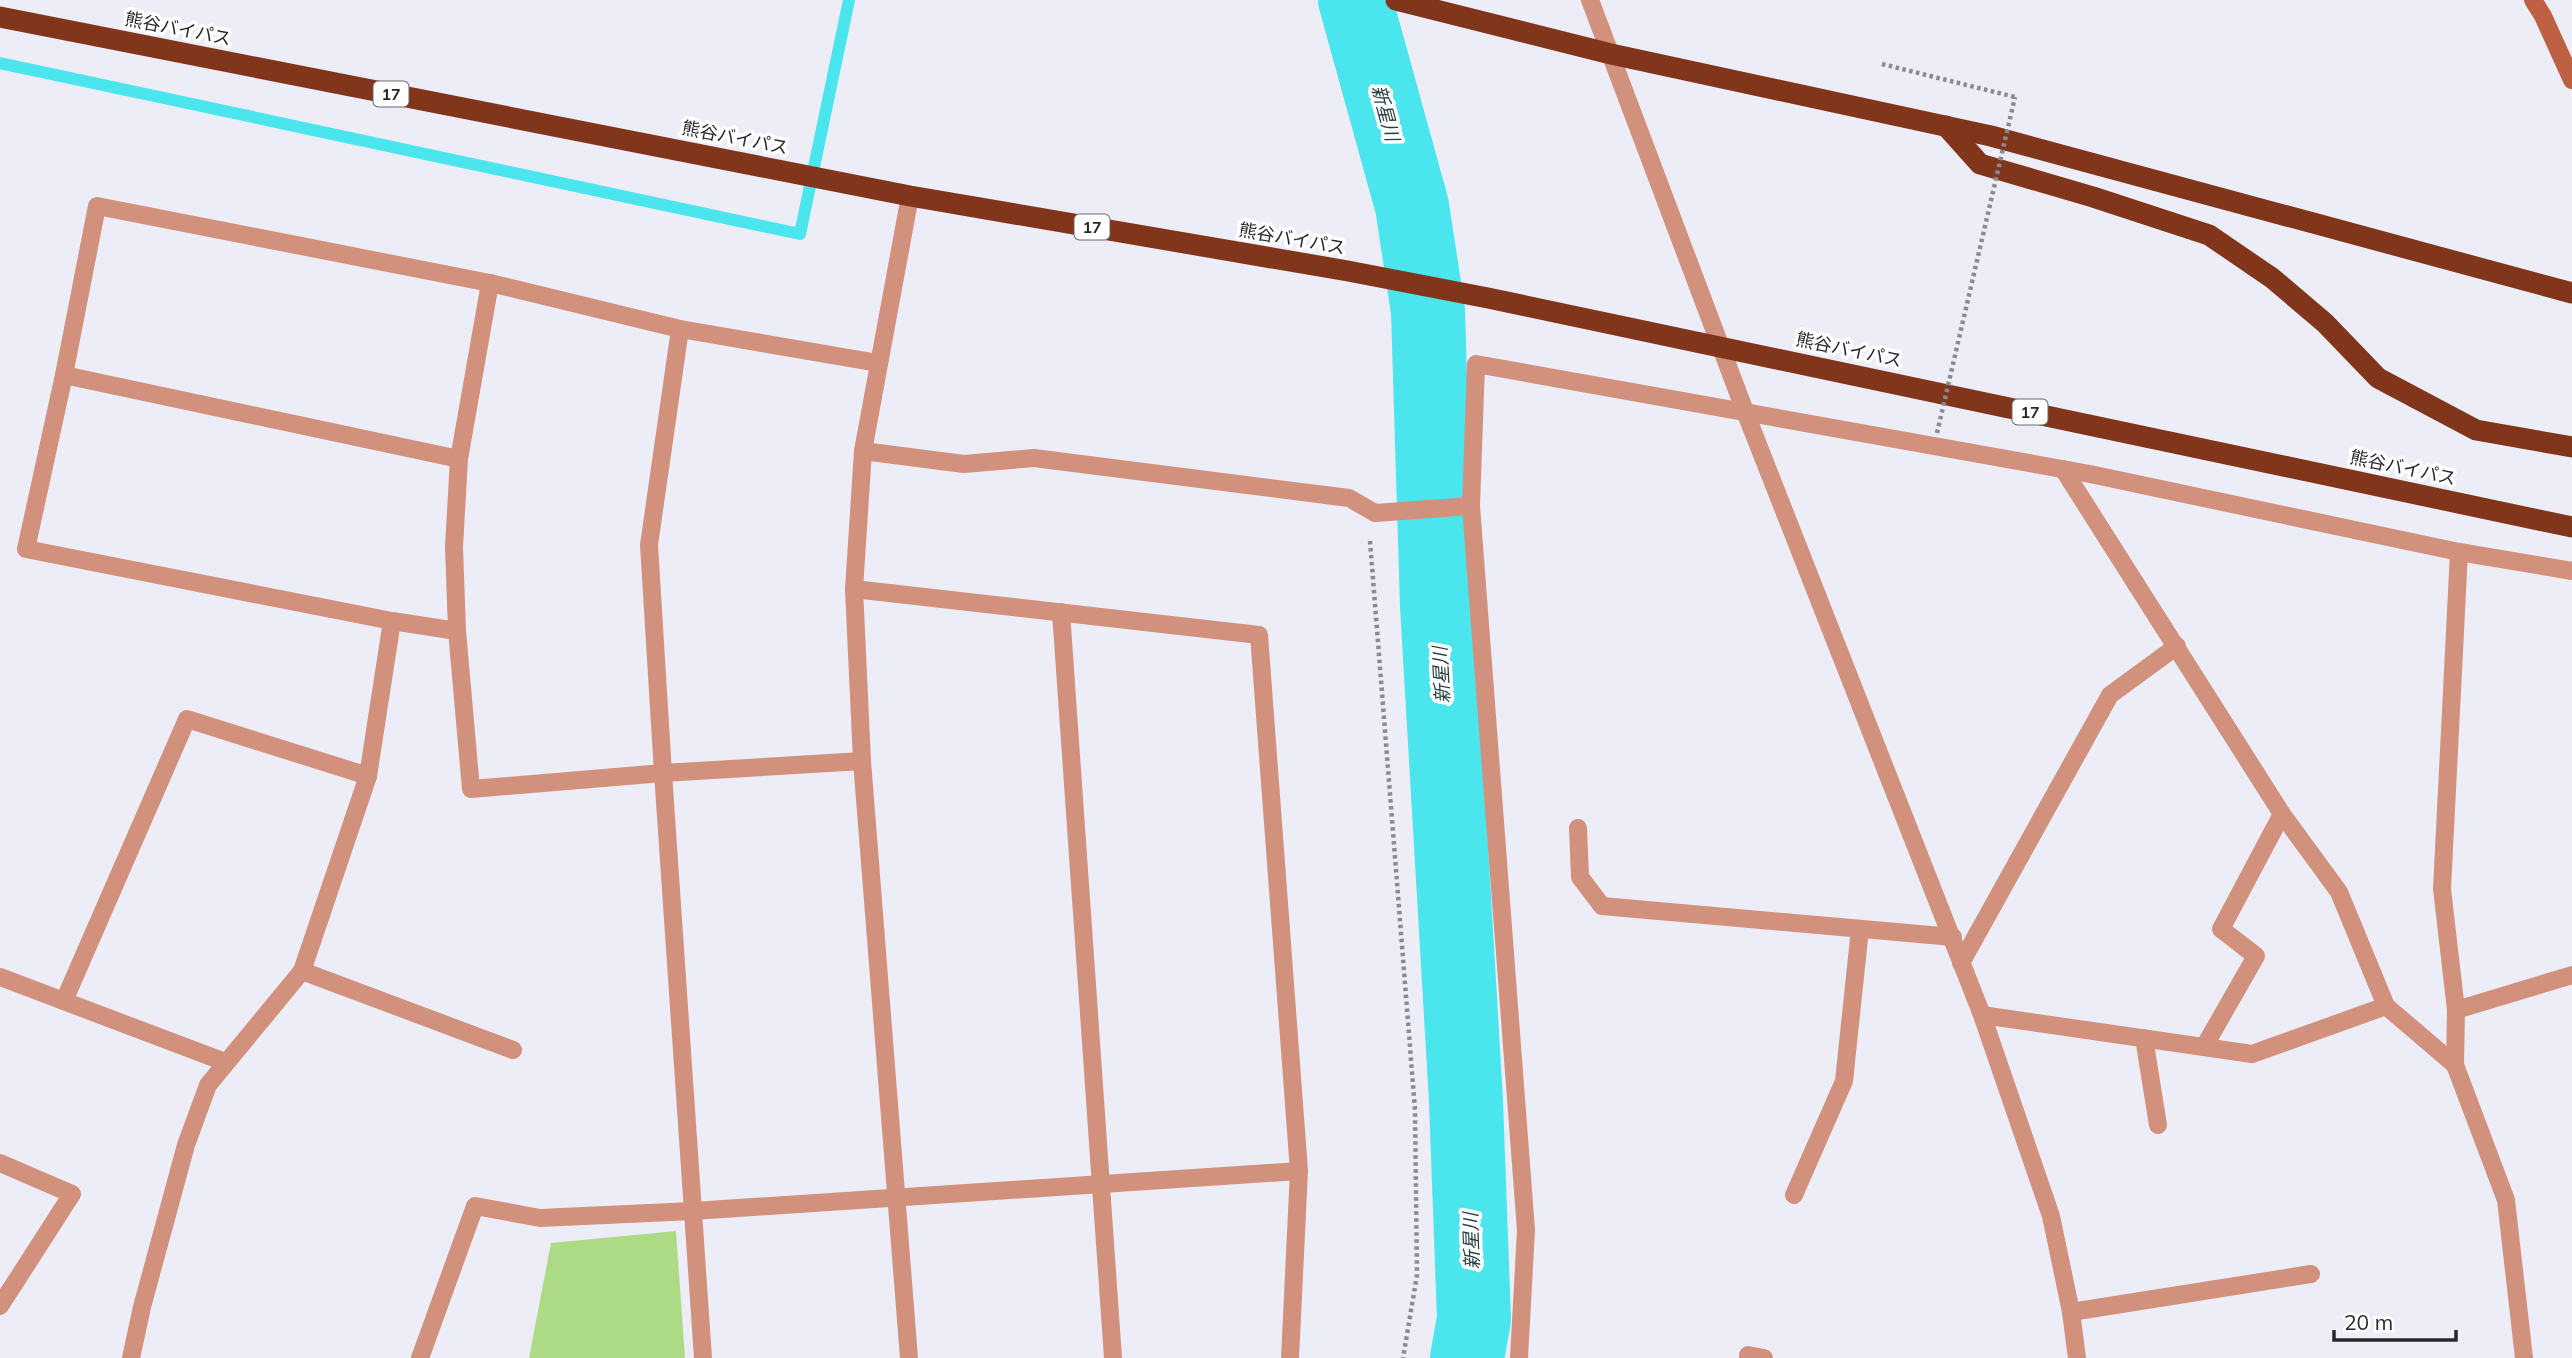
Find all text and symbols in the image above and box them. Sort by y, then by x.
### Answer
street label: 熊谷バイパス [123,7,233,50]
road number: 17 [374,82,408,106]
water label: 新星川 [1367,82,1405,146]
street label: 熊谷バイパス [680,116,790,159]
road number: 17 [1074,215,1110,240]
street label: 熊谷バイパス [1237,218,1347,259]
street label: 熊谷バイパス [1794,327,1904,372]
road number: 17 [2012,400,2048,424]
street label: 熊谷バイパス [2348,445,2458,490]
water label: 新星川 [1427,644,1454,704]
water label: 新星川 [1458,1210,1484,1270]
scale bar [2334,1298,2456,1342]
text: 20 m [2344,1309,2393,1335]

